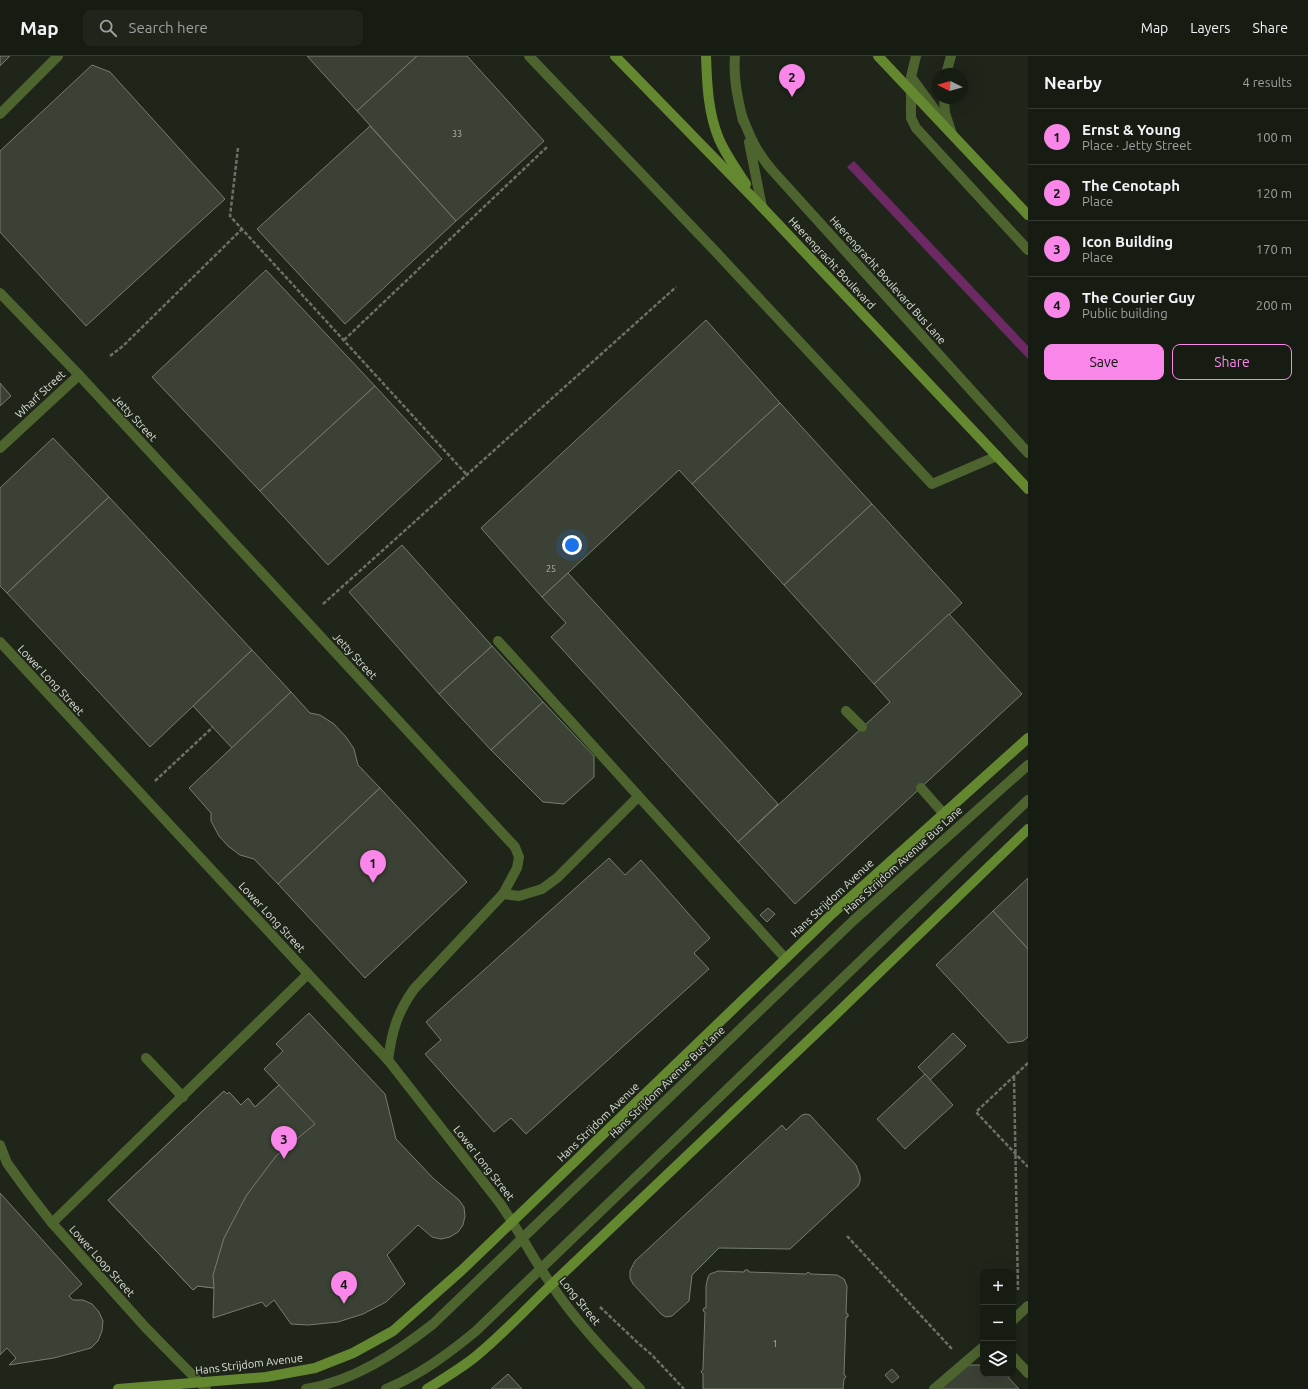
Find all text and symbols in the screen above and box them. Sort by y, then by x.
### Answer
search box [83,10,363,46]
text: Map [20,17,59,39]
icon: search [97,17,119,39]
text: Search here [129,19,208,36]
text: Map [1141,20,1168,36]
text: Layers [1190,20,1230,36]
text: Share [1252,20,1288,36]
pin: 2 [779,64,805,97]
north arrow [932,68,968,104]
text: Nearby [1044,73,1102,92]
text: 4 results [1242,75,1292,89]
text: Ernst & Young [1082,121,1181,138]
house number: 33 [452,129,462,139]
text: 1 [1053,130,1061,144]
text: 100 m [1256,130,1292,144]
text: Place · Jetty Street [1082,138,1192,152]
text: The Cenotaph [1082,177,1180,194]
text: 2 [1053,186,1061,200]
text: 120 m [1256,186,1292,200]
text: Place [1082,194,1113,208]
street label: Heerengracht Boulevard Bus Lane [827,214,949,346]
street label: Heerengracht Boulevard [786,215,878,311]
text: Icon Building [1082,233,1173,250]
text: 3 [1053,242,1061,256]
text: 170 m [1256,242,1292,256]
text: Place [1082,250,1113,264]
text: The Courier Guy [1082,289,1195,306]
text: 4 [1053,298,1061,312]
text: 200 m [1256,298,1292,312]
text: Public building [1082,306,1168,320]
button: Save [1044,344,1164,380]
button: Share [1172,344,1292,380]
street label: Wharf Street [13,367,68,420]
street label: Jetty Street [111,392,160,444]
your location [562,535,582,555]
house number: 25 [546,564,556,574]
street label: Jetty Street [331,630,380,682]
street label: Lower Long Street [16,643,87,718]
street label: Hans Strijdom Avenue Bus Lane [841,804,965,916]
pin: 1 [360,850,386,883]
street label: Hans Strijdom Avenue [788,857,876,939]
street label: Lower Long Street [237,880,308,955]
street label: Hans Strijdom Avenue Bus Lane [607,1024,727,1140]
street label: Hans Strijdom Avenue [555,1080,641,1164]
street label: Lower Long Street [451,1123,517,1203]
pin: 3 [271,1126,297,1159]
street label: Lower Loop Street [67,1223,138,1299]
map controls [980,1269,1016,1377]
button: + [980,1269,1016,1305]
pin: 4 [331,1271,357,1304]
street label: Long Street [557,1275,603,1328]
button: − [980,1305,1016,1341]
house number: 1 [772,1339,778,1349]
button: layers [980,1341,1016,1377]
street label: Hans Strijdom Avenue [194,1351,304,1377]

